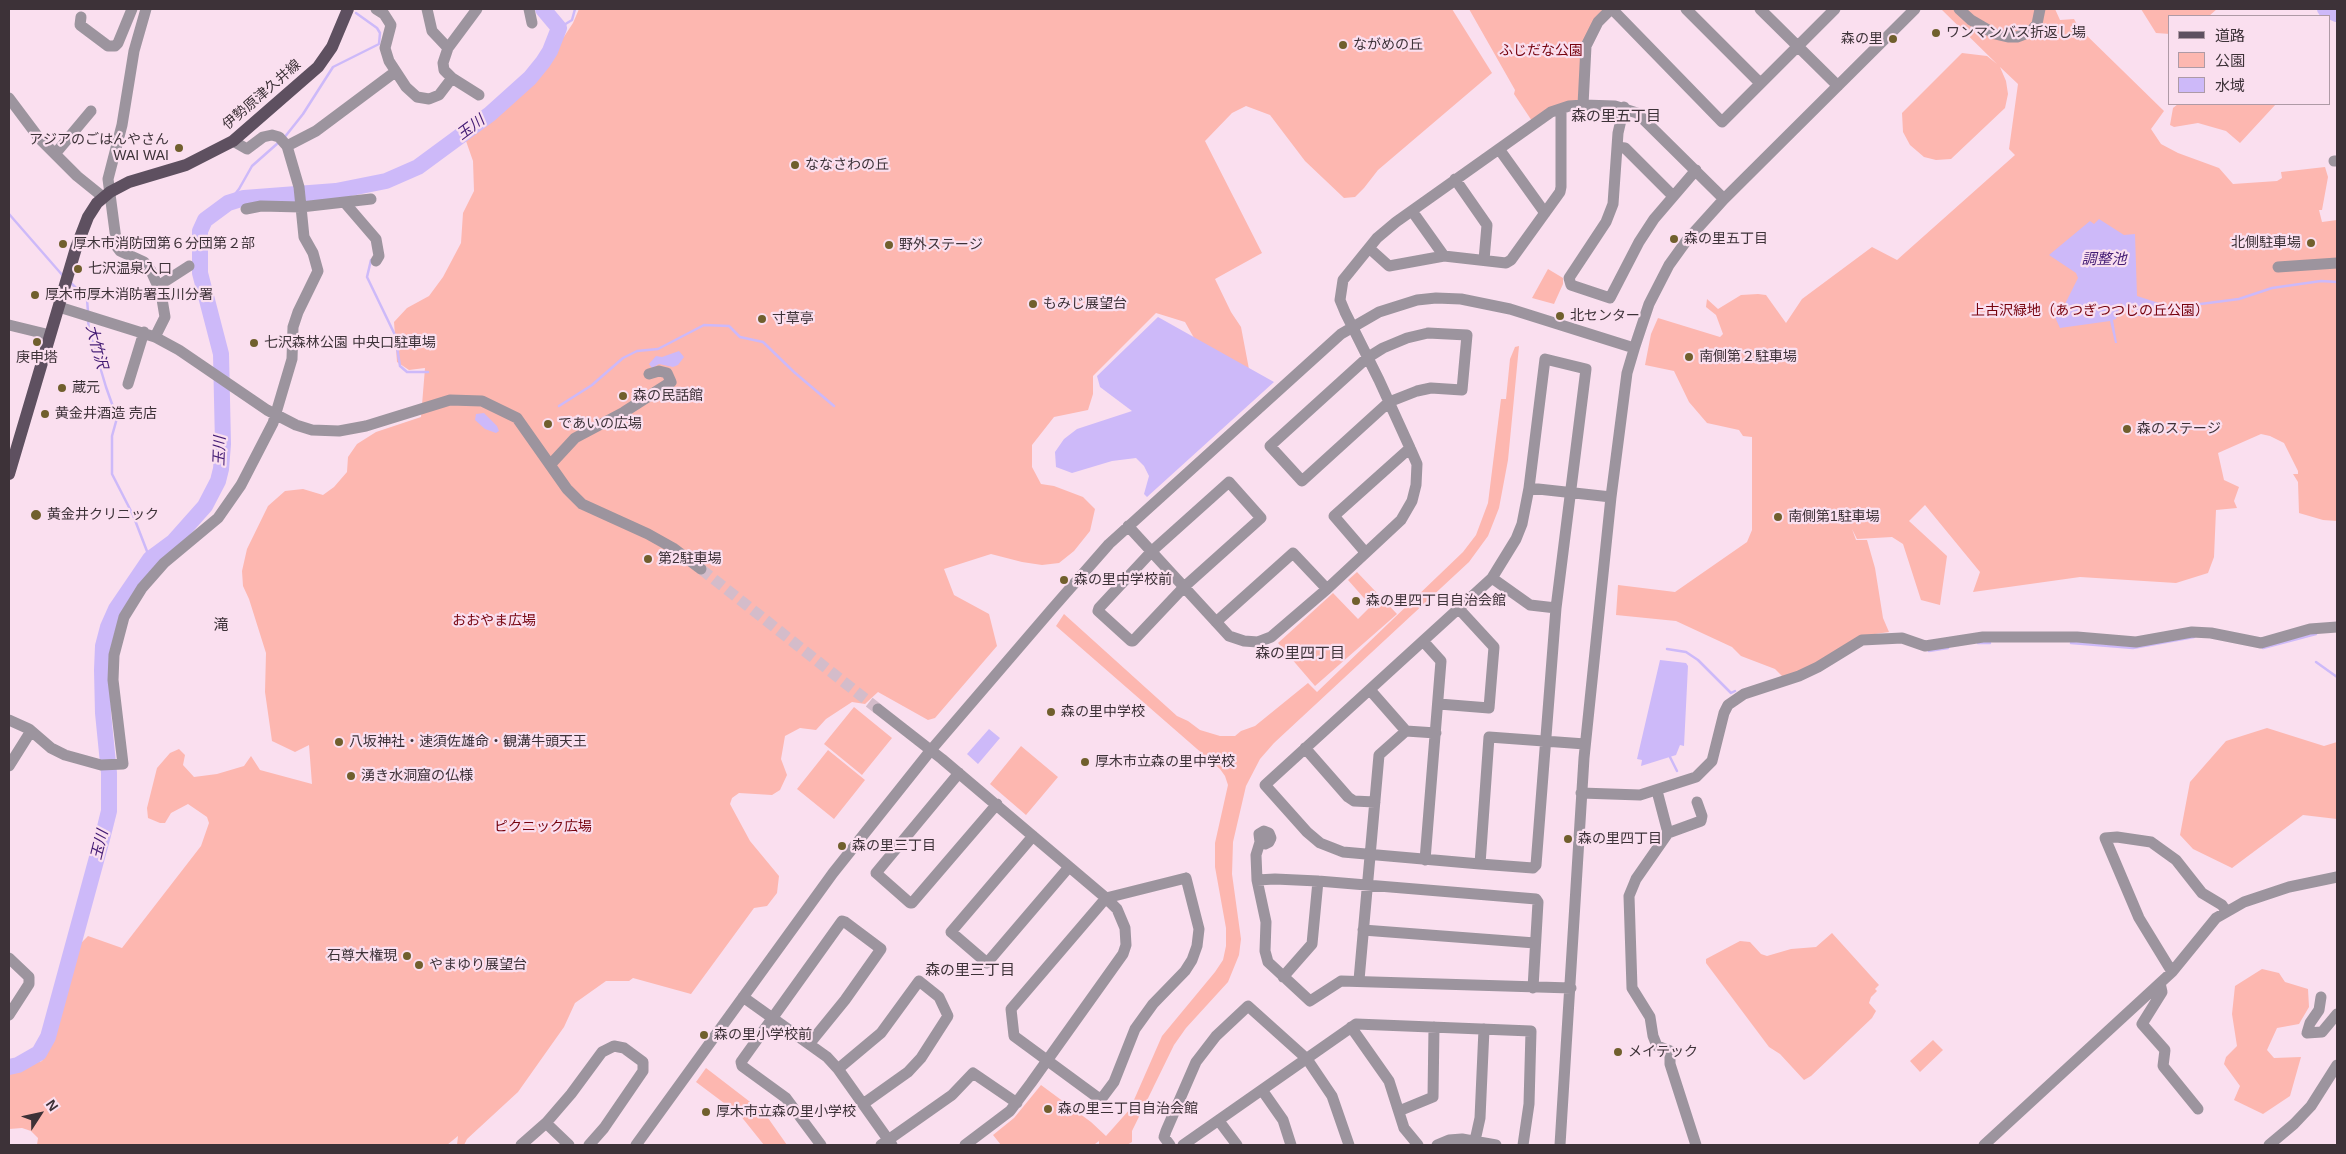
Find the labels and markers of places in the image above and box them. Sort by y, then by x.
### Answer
place label: ワンマンバス折返し場 [1946,25,2086,41]
marker: ワンマンバス折返し場 [1930,27,1942,39]
place label: 森の里 [1841,31,1883,47]
marker: 森の里 [1887,33,1899,45]
place label: ながめの丘 [1353,37,1423,53]
marker: ながめの丘 [1337,39,1349,51]
place label: アジアのごはんやさん WAI WAI [29,132,169,164]
marker: アジアのごはんやさん WAI WAI [173,142,185,154]
place label: ななさわの丘 [805,157,889,173]
marker: ななさわの丘 [789,159,801,171]
place label: 森の里五丁目 [1684,231,1768,247]
marker: 森の里五丁目 [1668,233,1680,245]
place label: 北側駐車場 [2231,235,2301,251]
place label: 厚木市消防団第６分団第２部 [73,236,255,252]
place label: 野外ステージ [899,237,983,253]
marker: 北側駐車場 [2305,237,2317,249]
marker: 厚木市消防団第６分団第２部 [57,238,69,250]
marker: 野外ステージ [883,239,895,251]
place label: 七沢温泉入口 [88,261,172,277]
marker: 七沢温泉入口 [72,263,84,275]
place label: 厚木市厚木消防署玉川分署 [45,287,213,303]
marker: 厚木市厚木消防署玉川分署 [29,289,41,301]
place label: もみじ展望台 [1043,296,1127,312]
marker: もみじ展望台 [1027,298,1039,310]
place label: 北センター [1570,308,1640,324]
marker: 北センター [1554,310,1566,322]
place label: 寸草亭 [772,311,814,327]
marker: 寸草亭 [756,313,768,325]
place label: 七沢森林公園 中央口駐車場 [264,335,436,351]
marker: 庚申塔 [31,336,43,348]
marker: 七沢森林公園 中央口駐車場 [248,337,260,349]
place label: 南側第２駐車場 [1699,349,1797,365]
place label: 庚申塔 [16,350,58,366]
marker: 南側第２駐車場 [1683,351,1695,363]
place label: 蔵元 [72,380,100,396]
marker: 蔵元 [56,382,68,394]
place label: 森の民話館 [633,388,703,404]
marker: 森の民話館 [617,390,629,402]
place label: 黄金井酒造 売店 [55,406,157,422]
marker: 黄金井酒造 売店 [39,408,51,420]
place label: であいの広場 [558,416,642,432]
marker: であいの広場 [542,418,554,430]
place label: 森のステージ [2137,421,2221,437]
marker: 森のステージ [2121,423,2133,435]
place label: 黄金井クリニック [47,507,159,523]
marker: 黄金井クリニック [29,508,43,522]
place label: 南側第1駐車場 [1788,509,1880,525]
marker: 南側第1駐車場 [1772,511,1784,523]
place label: 第2駐車場 [658,551,722,567]
marker: 第2駐車場 [642,553,654,565]
place label: 森の里中学校前 [1074,572,1172,588]
marker: 森の里中学校前 [1058,574,1070,586]
place label: 森の里四丁目自治会館 [1366,593,1506,609]
marker: 森の里四丁目自治会館 [1350,595,1362,607]
place label: 森の里中学校 [1061,704,1145,720]
marker: 森の里中学校 [1045,706,1057,718]
place label: 八坂神社・速須佐雄命・観溝牛頭天王 [349,734,587,750]
marker: 八坂神社・速須佐雄命・観溝牛頭天王 [333,736,345,748]
place label: 厚木市立森の里中学校 [1095,754,1235,770]
marker: 厚木市立森の里中学校 [1079,756,1091,768]
place label: 湧き水洞窟の仏様 [361,768,473,784]
marker: 湧き水洞窟の仏様 [345,770,357,782]
place label: 森の里四丁目 [1578,831,1662,847]
marker: 森の里四丁目 [1562,833,1574,845]
place label: 森の里三丁目 [852,838,936,854]
marker: 森の里三丁目 [836,840,848,852]
place label: 石尊大権現 [327,948,397,964]
marker: 石尊大権現 [401,950,413,962]
place label: やまゆり展望台 [429,957,527,973]
marker: やまゆり展望台 [413,959,425,971]
place label: 森の里小学校前 [714,1027,812,1043]
marker: 森の里小学校前 [698,1029,710,1041]
place label: メイテック [1628,1044,1698,1060]
marker: メイテック [1612,1046,1624,1058]
place label: 森の里三丁目自治会館 [1058,1101,1198,1117]
marker: 森の里三丁目自治会館 [1042,1103,1054,1115]
place label: 厚木市立森の里小学校 [716,1104,856,1120]
marker: 厚木市立森の里小学校 [700,1106,712,1118]

